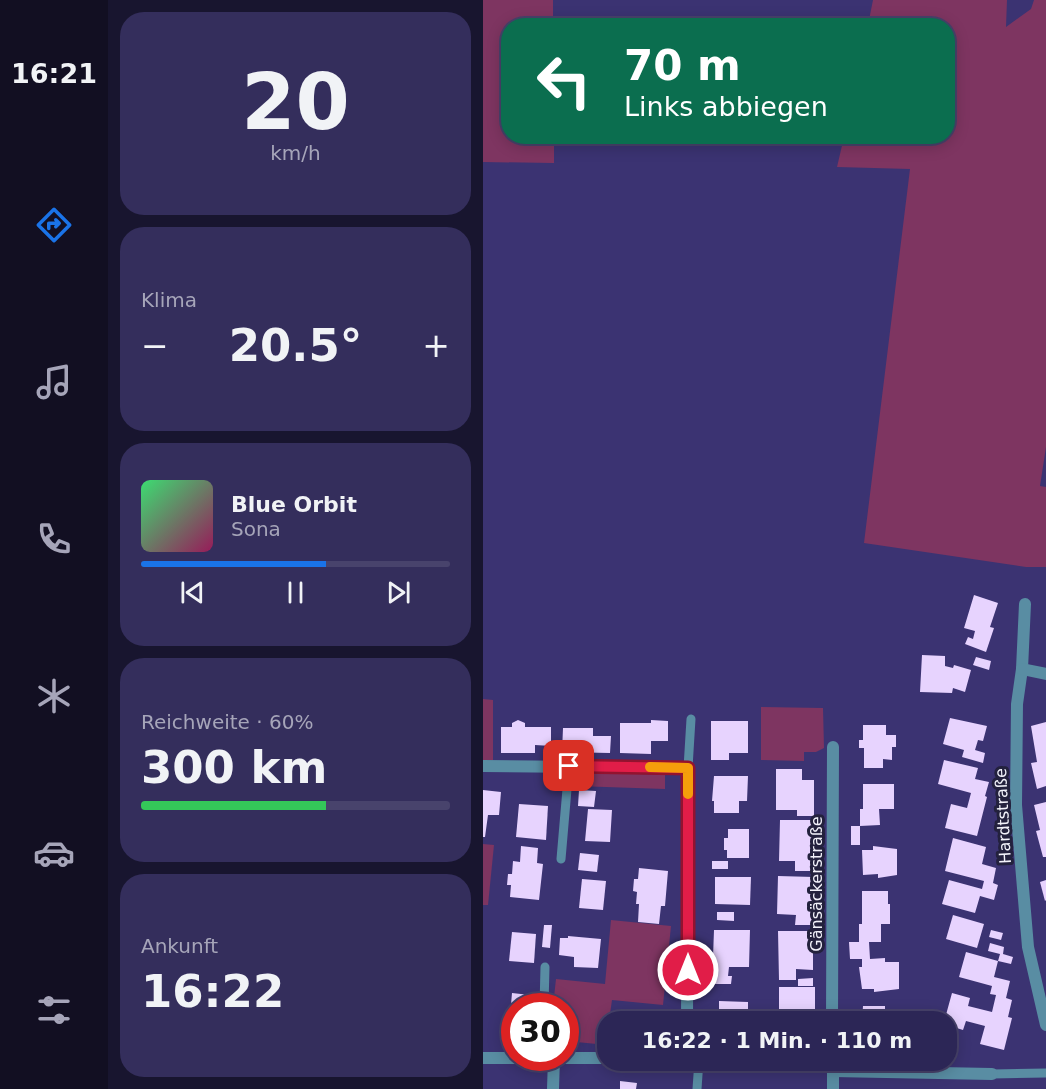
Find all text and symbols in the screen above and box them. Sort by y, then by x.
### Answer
text: 70 m [624,41,741,90]
icon: left [525,42,603,120]
text: 20 [241,57,350,147]
text: 16:21 [11,58,97,89]
text: Links abbiegen [624,91,828,122]
text: km/h [270,141,321,165]
icon: directions [33,204,75,246]
text: Klima [141,288,197,312]
text: 20.5° [229,319,362,372]
text: − [141,326,169,365]
text: + [422,326,450,365]
icon: music [33,361,75,403]
text: Blue Orbit [231,492,357,517]
text: Sona [231,517,281,541]
icon: phone [33,518,75,560]
icon: previous [176,576,209,609]
icon: pause [279,576,312,609]
icon: next [382,576,415,609]
icon: climate [33,675,75,717]
text: Reichweite · 60% [141,710,313,734]
pin [543,740,594,791]
text: 300 km [141,741,327,794]
icon: arrive [552,749,585,782]
street label: Hardtstraße [991,768,1015,864]
street label: Gänsäckerstraße [807,816,826,952]
icon: car [33,832,75,874]
text: Ankunft [141,934,218,958]
position arrow [656,938,720,1002]
text: 16:22 [141,965,284,1018]
icon: filters [33,989,75,1031]
speed limit sign: 30 [501,993,579,1071]
text: 16:22 · 1 Min. · 110 m [642,1028,912,1053]

